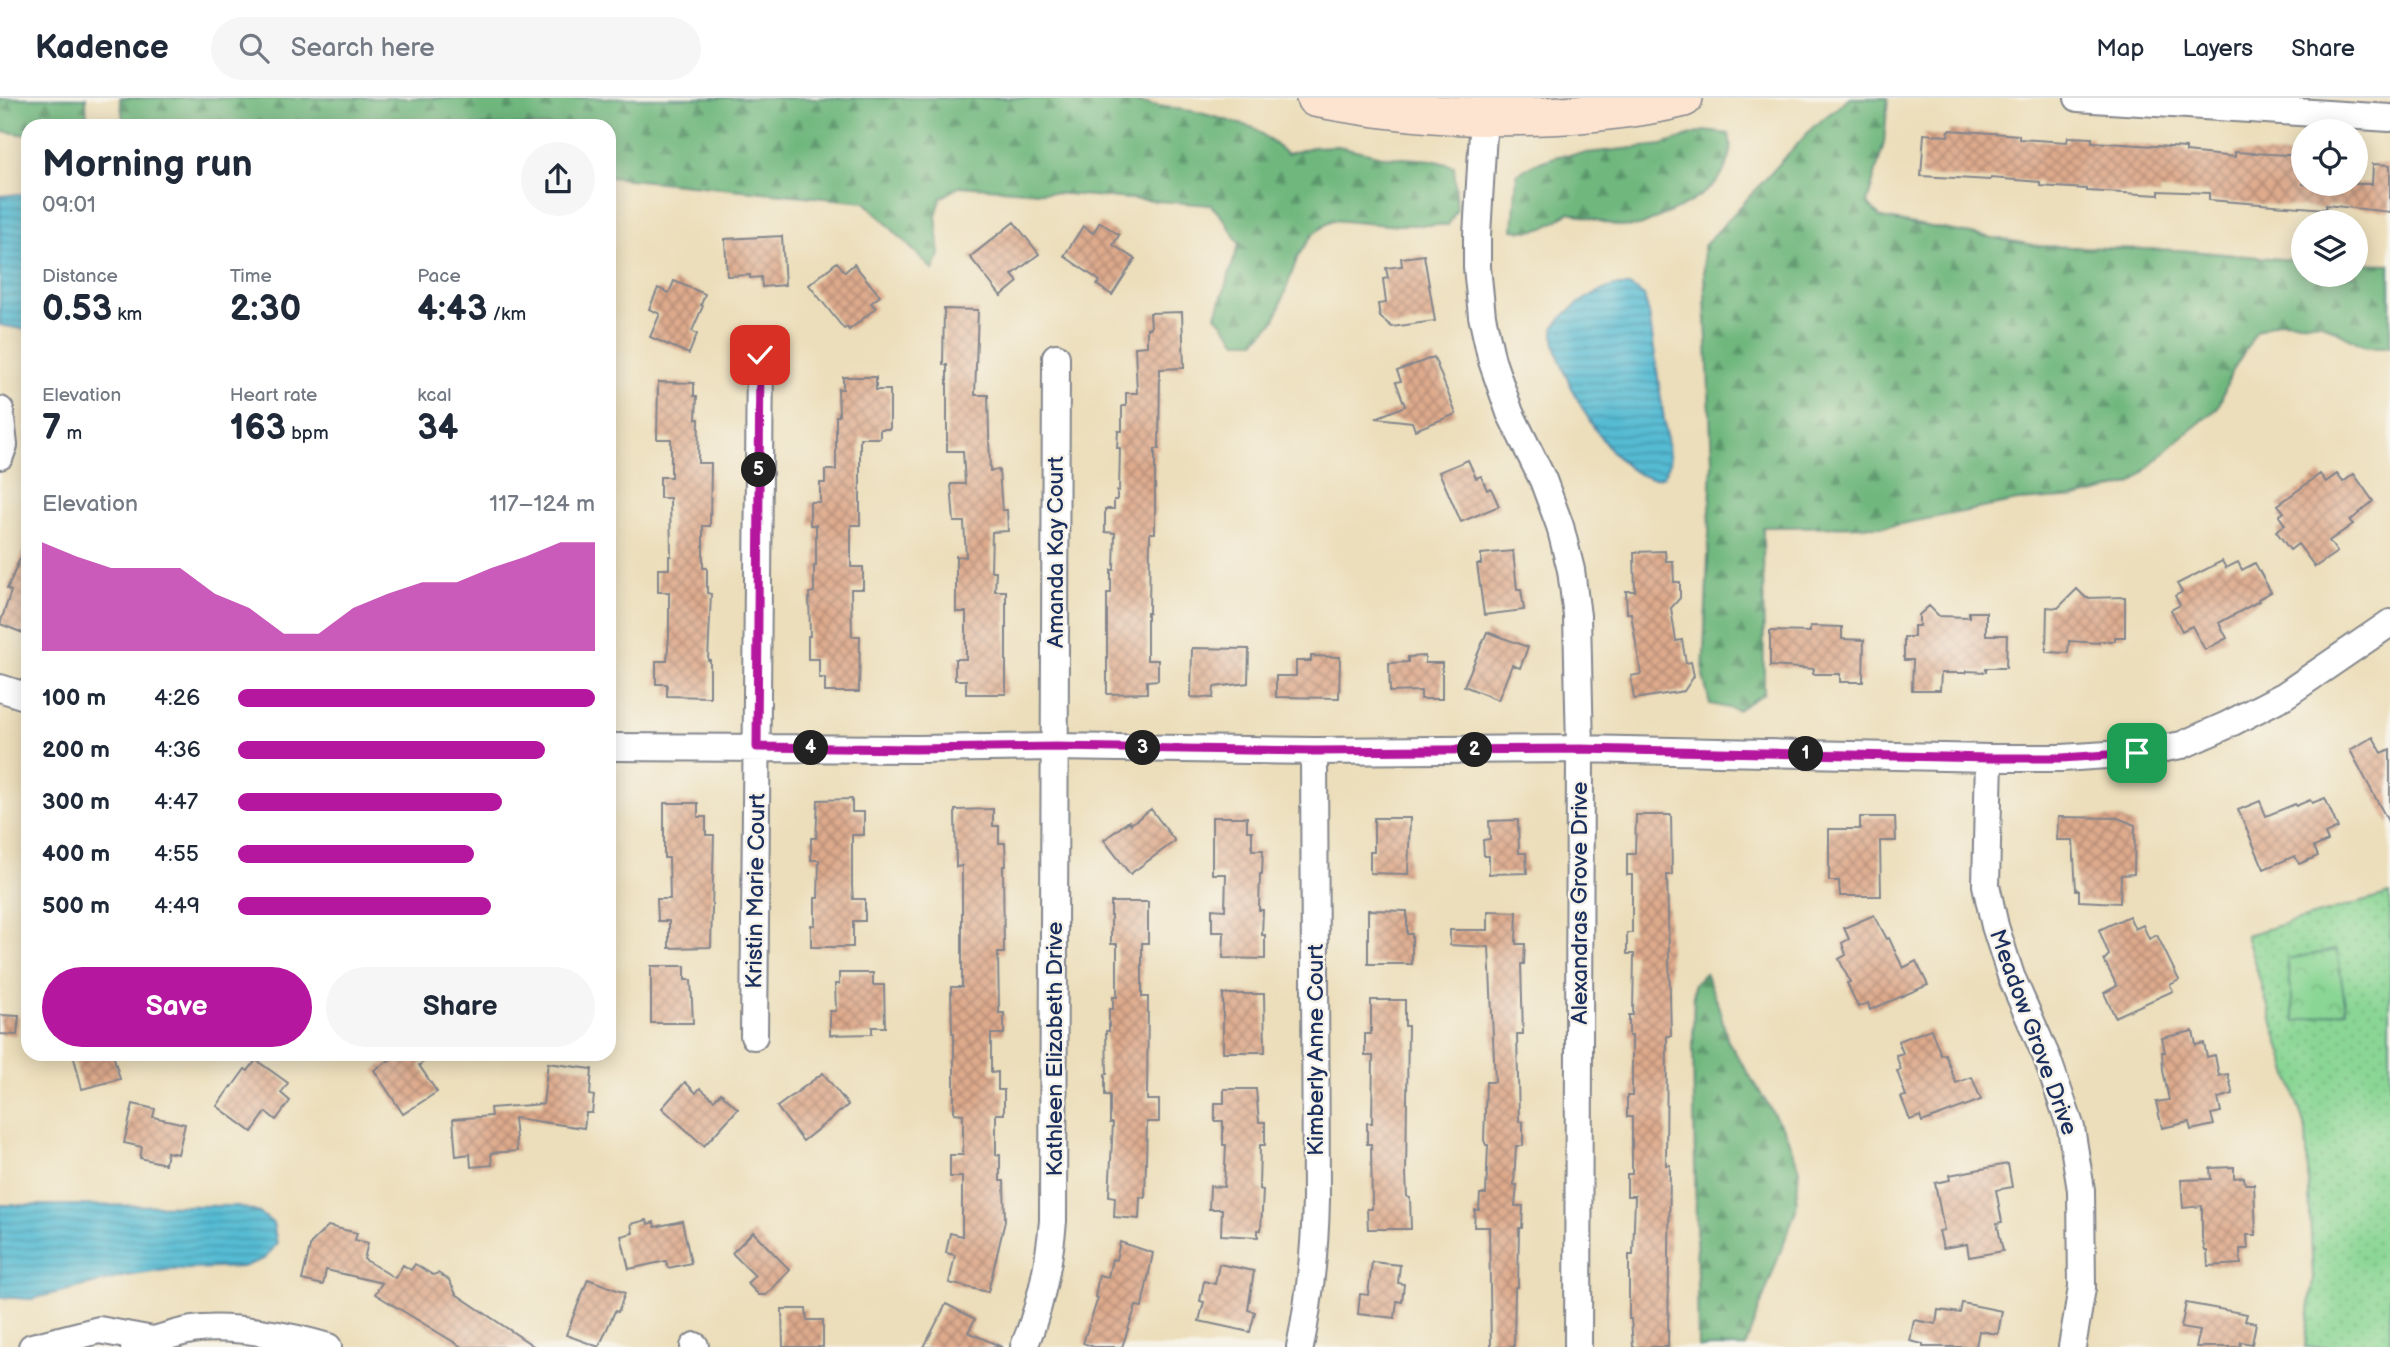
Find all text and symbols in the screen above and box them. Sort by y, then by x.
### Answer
search box [211,17,701,80]
text: Kadence [35,28,169,68]
icon: search [235,29,273,67]
text: Search here [291,33,435,64]
text: Map [2096,34,2144,63]
text: Layers [2182,34,2253,63]
text: Share [2291,34,2355,63]
map controls [2291,119,2368,287]
button: locate [2291,119,2368,196]
text: Morning run [42,142,253,187]
button: share [521,142,595,216]
text: 09:01 [42,191,96,219]
button: layers [2291,210,2368,287]
text: Distance [42,265,118,288]
text: Time [230,265,272,288]
text: Pace [417,265,461,288]
text: 0.53 [42,288,112,331]
text: 2:30 [230,288,301,331]
text: 4:43 [417,288,487,331]
text: km [112,303,142,326]
text: /km [487,303,526,326]
pin [730,325,790,385]
icon: check [741,336,779,374]
text: Elevation [42,384,121,407]
text: Heart rate [230,384,317,407]
text: kcal [417,384,451,407]
text: 7 [42,407,61,450]
text: 163 [230,407,286,450]
text: 34 [417,407,458,450]
text: m [61,422,82,445]
text: bpm [286,422,329,445]
pin: 5 [742,452,776,488]
street label: Amanda Kay Court [1042,456,1070,648]
text: 5 [753,458,764,481]
text: Elevation [42,490,138,518]
text: 117–124 m [489,490,595,518]
text: 100 m [42,684,106,712]
text: 4:26 [154,684,200,712]
pin [2107,723,2167,783]
pin: 4 [794,730,828,766]
pin: 3 [1126,730,1160,766]
pin: 2 [1458,732,1492,768]
icon: arrive [2118,734,2156,772]
text: 200 m [42,736,110,764]
text: 4:36 [154,736,201,764]
text: 4 [805,736,816,759]
text: 3 [1137,736,1148,759]
pin: 1 [1788,736,1824,772]
text: 2 [1469,738,1480,761]
text: 1 [1802,742,1810,765]
street label: Alexandras Grove Drive [1566,782,1594,1024]
text: 300 m [42,788,110,816]
text: 4:47 [154,788,198,816]
street label: Kristin Marie Court [740,793,772,989]
text: 400 m [42,840,110,868]
text: 4:55 [154,840,199,868]
text: 500 m [42,892,110,920]
text: 4:49 [154,892,200,920]
street label: Kathleen Elizabeth Drive [1041,922,1069,1176]
street label: Meadow Grove Drive [1983,926,2083,1139]
street label: Kimberly Anne Court [1302,944,1330,1156]
button: Save [42,967,312,1047]
button: Share [326,967,595,1047]

